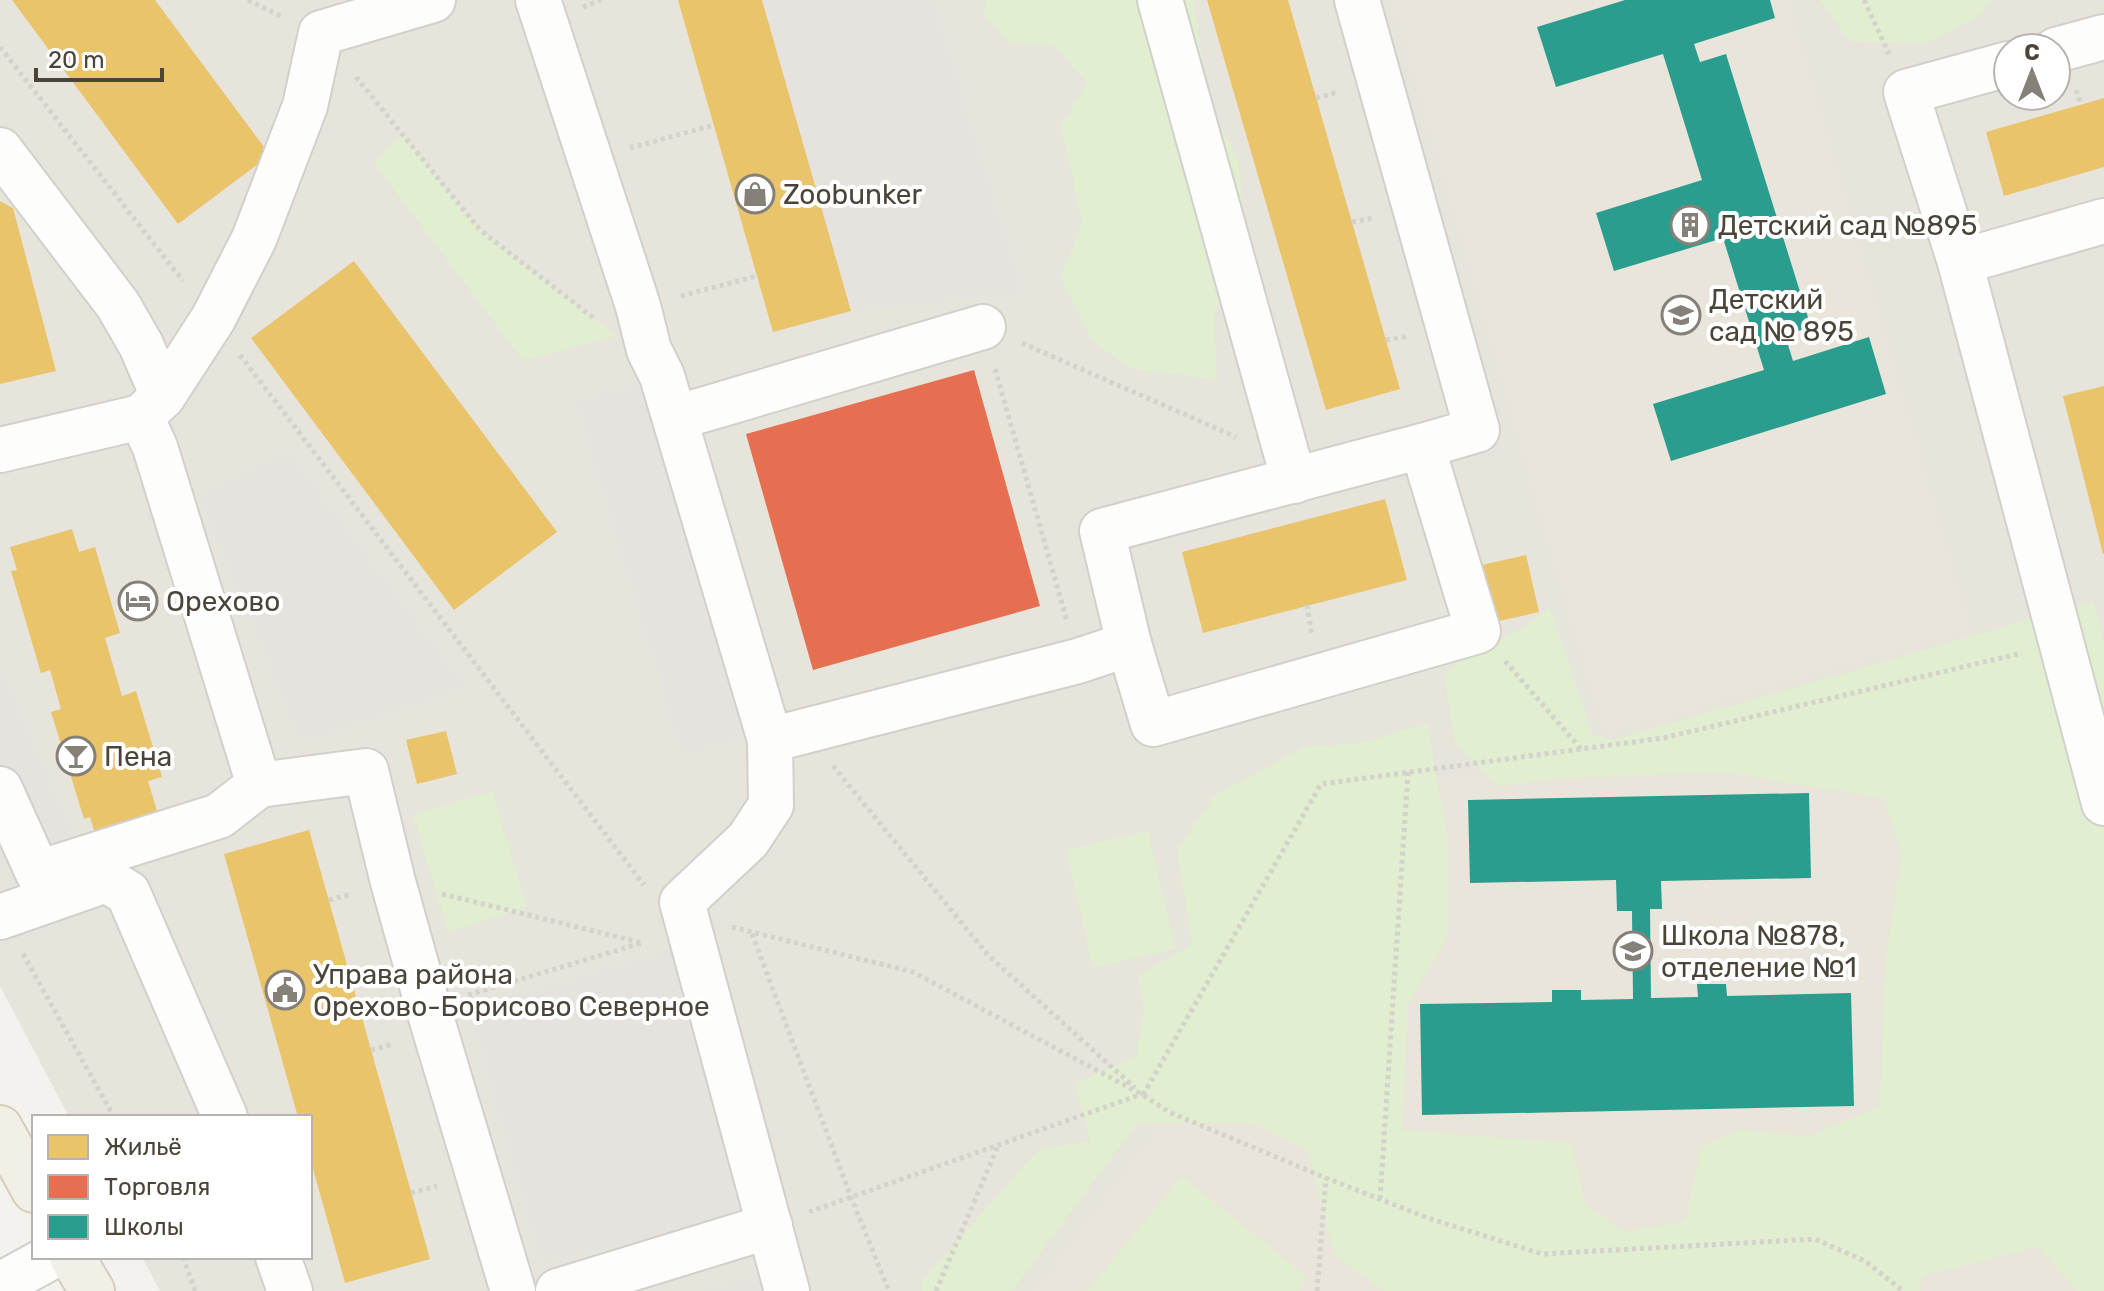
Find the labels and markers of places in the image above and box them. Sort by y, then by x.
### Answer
shop icon: Zoobunker [734,173,776,215]
place label: Zoobunker [783,178,922,211]
building icon: Детский сад №895 [1669,204,1711,246]
place label: Детский сад №895 [1718,209,1977,242]
place label: Детский сад № 895 [1709,283,1854,348]
school or university icon: Детский сад № 895 [1660,294,1702,336]
hotel icon: Орехово [117,580,159,622]
place label: Орехово [166,585,280,618]
bar icon: Пена [55,735,97,777]
place label: Пена [104,740,172,773]
place label: Школа №878, отделение №1 [1661,919,1857,984]
school or university icon: Школа №878, отделение №1 [1612,930,1654,972]
place label: Управа района Орехово-Борисово Северное [313,958,710,1023]
public building icon: Управа района Орехово-Борисово Северное [264,969,306,1011]

